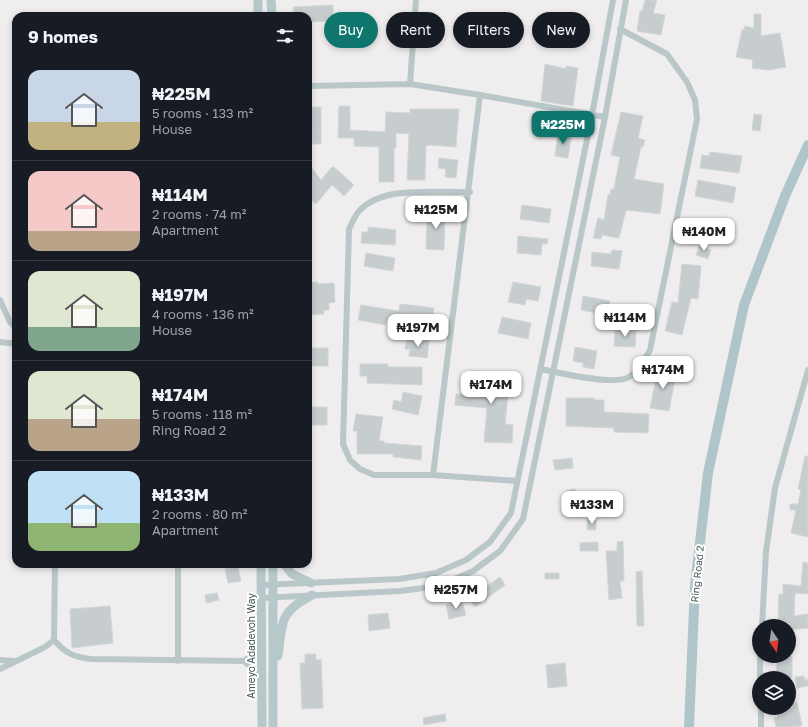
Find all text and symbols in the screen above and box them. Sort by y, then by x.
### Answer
chip: Buy [324,12,378,48]
chip: Rent [386,12,445,48]
chip: Filters [453,12,524,48]
chip: New [532,12,590,48]
icon: filters [274,25,296,47]
text: 9 homes [28,26,98,47]
text: ₦225M [152,83,211,104]
icon: home [60,86,108,134]
text: 5 rooms · 133 m² [152,105,253,121]
pin: ₦225M [535,111,591,145]
text: ₦225M [541,116,585,132]
text: House [152,121,192,137]
text: ₦114M [152,184,208,205]
icon: home [60,187,108,235]
pin: ₦125M [408,196,464,230]
text: ₦125M [414,201,458,217]
text: 2 rooms · 74 m² [152,206,246,222]
pin: ₦140M [676,218,732,252]
text: Apartment [152,222,219,238]
text: ₦140M [682,223,726,239]
text: ₦197M [152,284,208,305]
icon: home [60,287,108,335]
pin: ₦114M [597,304,653,338]
text: 4 rooms · 136 m² [152,306,254,322]
text: ₦114M [604,309,646,325]
pin: ₦197M [390,314,446,348]
text: ₦197M [397,319,440,335]
text: House [152,322,192,338]
pin: ₦174M [635,356,691,390]
text: ₦174M [642,361,684,377]
pin: ₦174M [463,371,519,405]
text: ₦174M [470,376,512,392]
text: ₦174M [152,384,208,405]
icon: home [60,387,108,435]
text: 5 rooms · 118 m² [152,406,252,422]
text: Ring Road 2 [152,422,226,438]
text: ₦133M [152,484,209,505]
icon: home [60,487,108,535]
pin: ₦133M [564,491,620,525]
text: ₦133M [570,496,614,512]
text: 2 rooms · 80 m² [152,506,248,522]
text: Apartment [152,522,219,538]
street label: Ring Road 2 [688,545,706,603]
pin: ₦257M [428,576,484,610]
text: ₦257M [434,581,478,597]
street label: Ameyo Adadevoh Way [245,593,257,699]
north arrow [752,619,796,663]
map controls [752,619,796,715]
button: layers [752,671,796,715]

